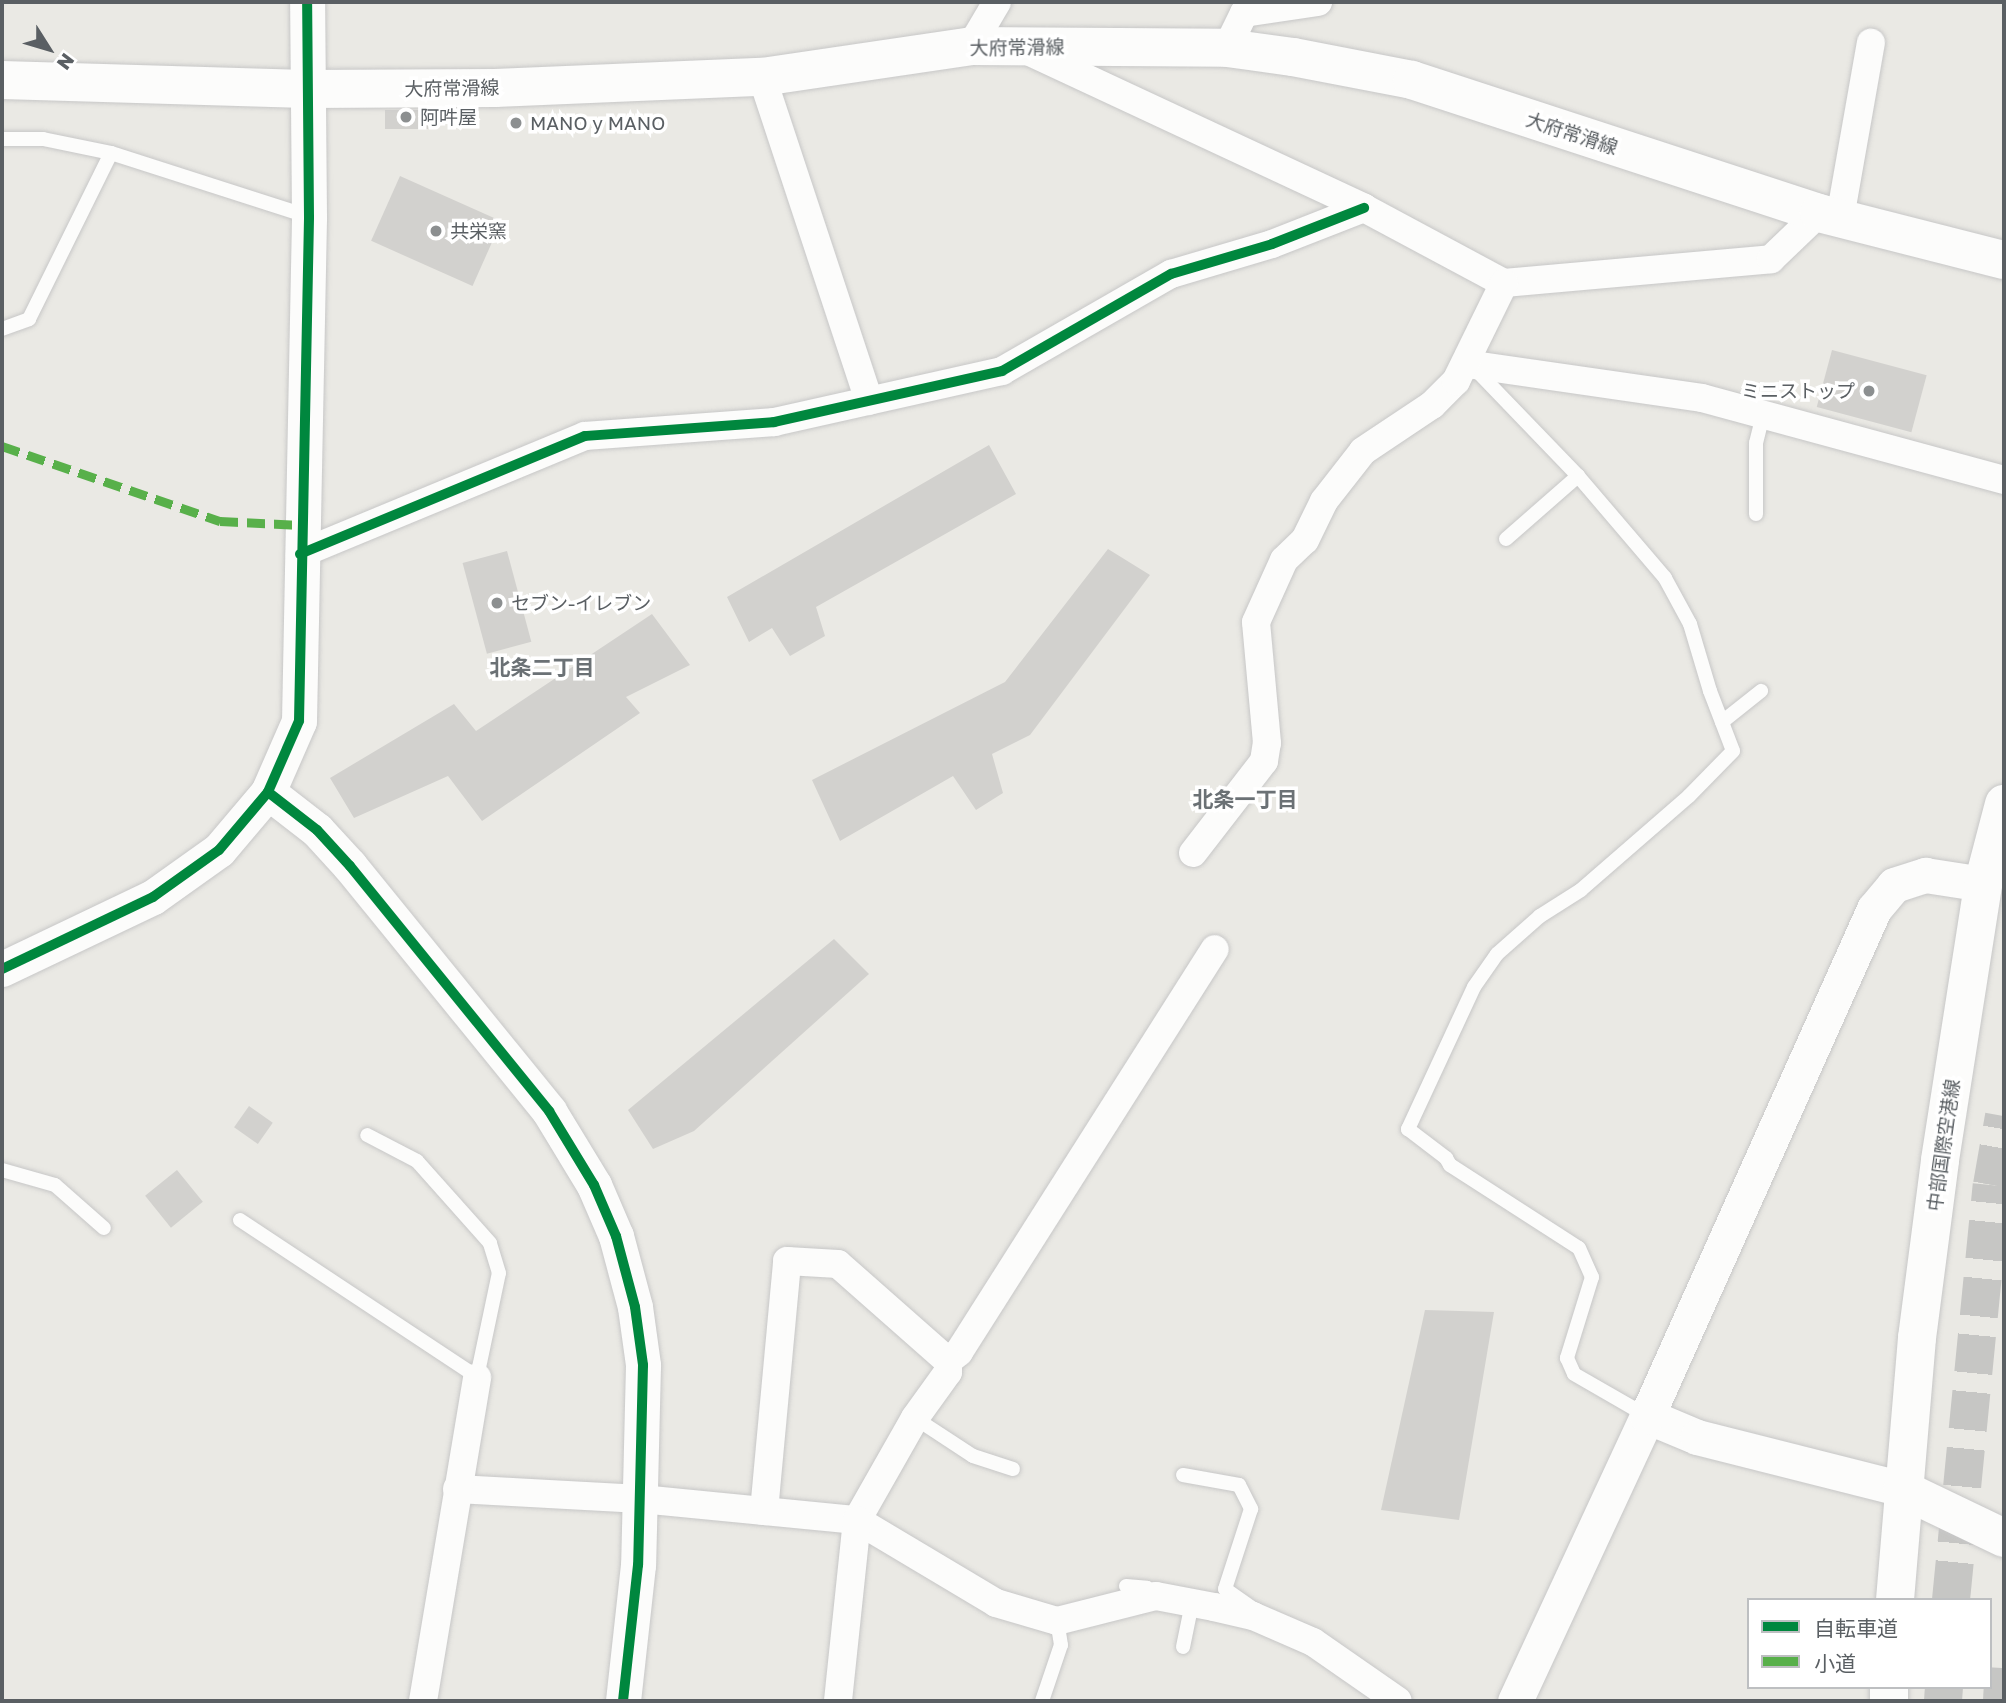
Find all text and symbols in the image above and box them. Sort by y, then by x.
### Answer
north arrow [14,14,84,84]
street label: 大府常滑線 [969,35,1065,59]
text: N [53,49,80,75]
street label: 大府常滑線 [404,76,500,100]
place label: 阿吽屋 [420,106,477,128]
street label: 大府常滑線 [1523,107,1621,159]
marker: 阿吽屋 [398,109,414,125]
place label: MANO y MANO [530,112,665,134]
marker: MANO y MANO [508,115,524,131]
place label: 共栄窯 [450,220,507,242]
marker: 共栄窯 [428,223,444,239]
place label: ミニストップ [1741,380,1855,402]
marker: ミニストップ [1861,383,1877,399]
place label: セブン-イレブン [511,592,651,614]
marker: セブン-イレブン [489,595,505,611]
district label: 北条二丁目 [490,654,594,680]
district label: 北条一丁目 [1193,786,1297,812]
street label: 中部国際空港線 [1922,1078,1964,1212]
legend [1747,1598,1992,1689]
text: 自転車道 [1814,1615,1898,1641]
text: 小道 [1814,1650,1856,1676]

